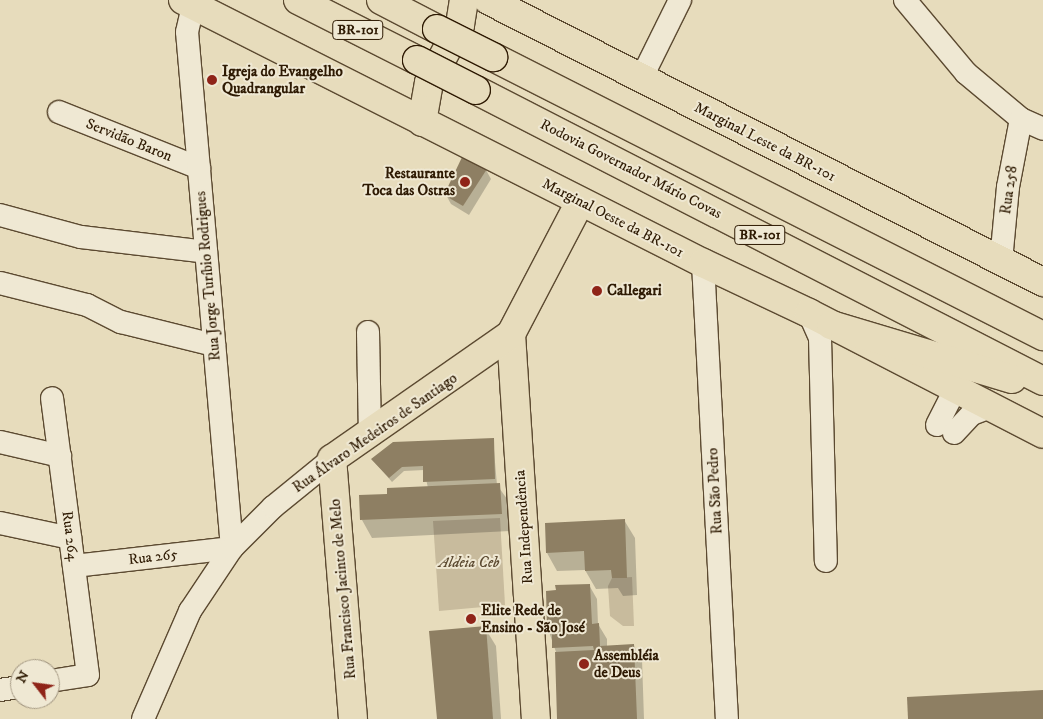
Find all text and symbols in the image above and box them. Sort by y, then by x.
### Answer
road number: BR-101 [332,18,384,42]
place label: Igreja do Evangelho Quadrangular [222,62,343,97]
marker: Igreja do Evangelho Quadrangular [206,74,218,86]
street label: Marginal Leste da BR-101 [691,98,839,186]
street label: Servidão Baron [83,115,175,165]
street label: Rodovia Governador Mário Covas [537,115,725,223]
place label: Restaurante Toca das Ostras [362,164,455,199]
street label: Rua 258 [997,164,1021,216]
street label: Marginal Oeste da BR-101 [539,174,687,262]
marker: Restaurante Toca das Ostras [459,176,471,188]
street label: Rua Jorge Turíbio Rodrigues [192,190,224,362]
road number: BR-101 [734,224,786,246]
place label: Callegari [607,282,662,300]
marker: Callegari [591,285,603,297]
street label: Rua Álvaro Medeiros de Santiago [289,369,461,497]
street label: Rua São Pedro [704,447,726,535]
street label: Rua Independência [511,469,537,585]
street label: Rua Francisco Jacinto de Melo [326,498,360,680]
street label: Rua 264 [58,510,82,562]
street label: Rua 265 [127,545,179,569]
park label: Aldeia Ceb [439,554,499,572]
place label: Elite Rede de Ensino - São José [481,601,585,636]
marker: Elite Rede de Ensino - São José [465,613,477,625]
place label: Assembléia de Deus [594,646,659,681]
marker: Assembléia de Deus [578,658,590,670]
north arrow [10,659,60,709]
text: N [12,668,34,686]

